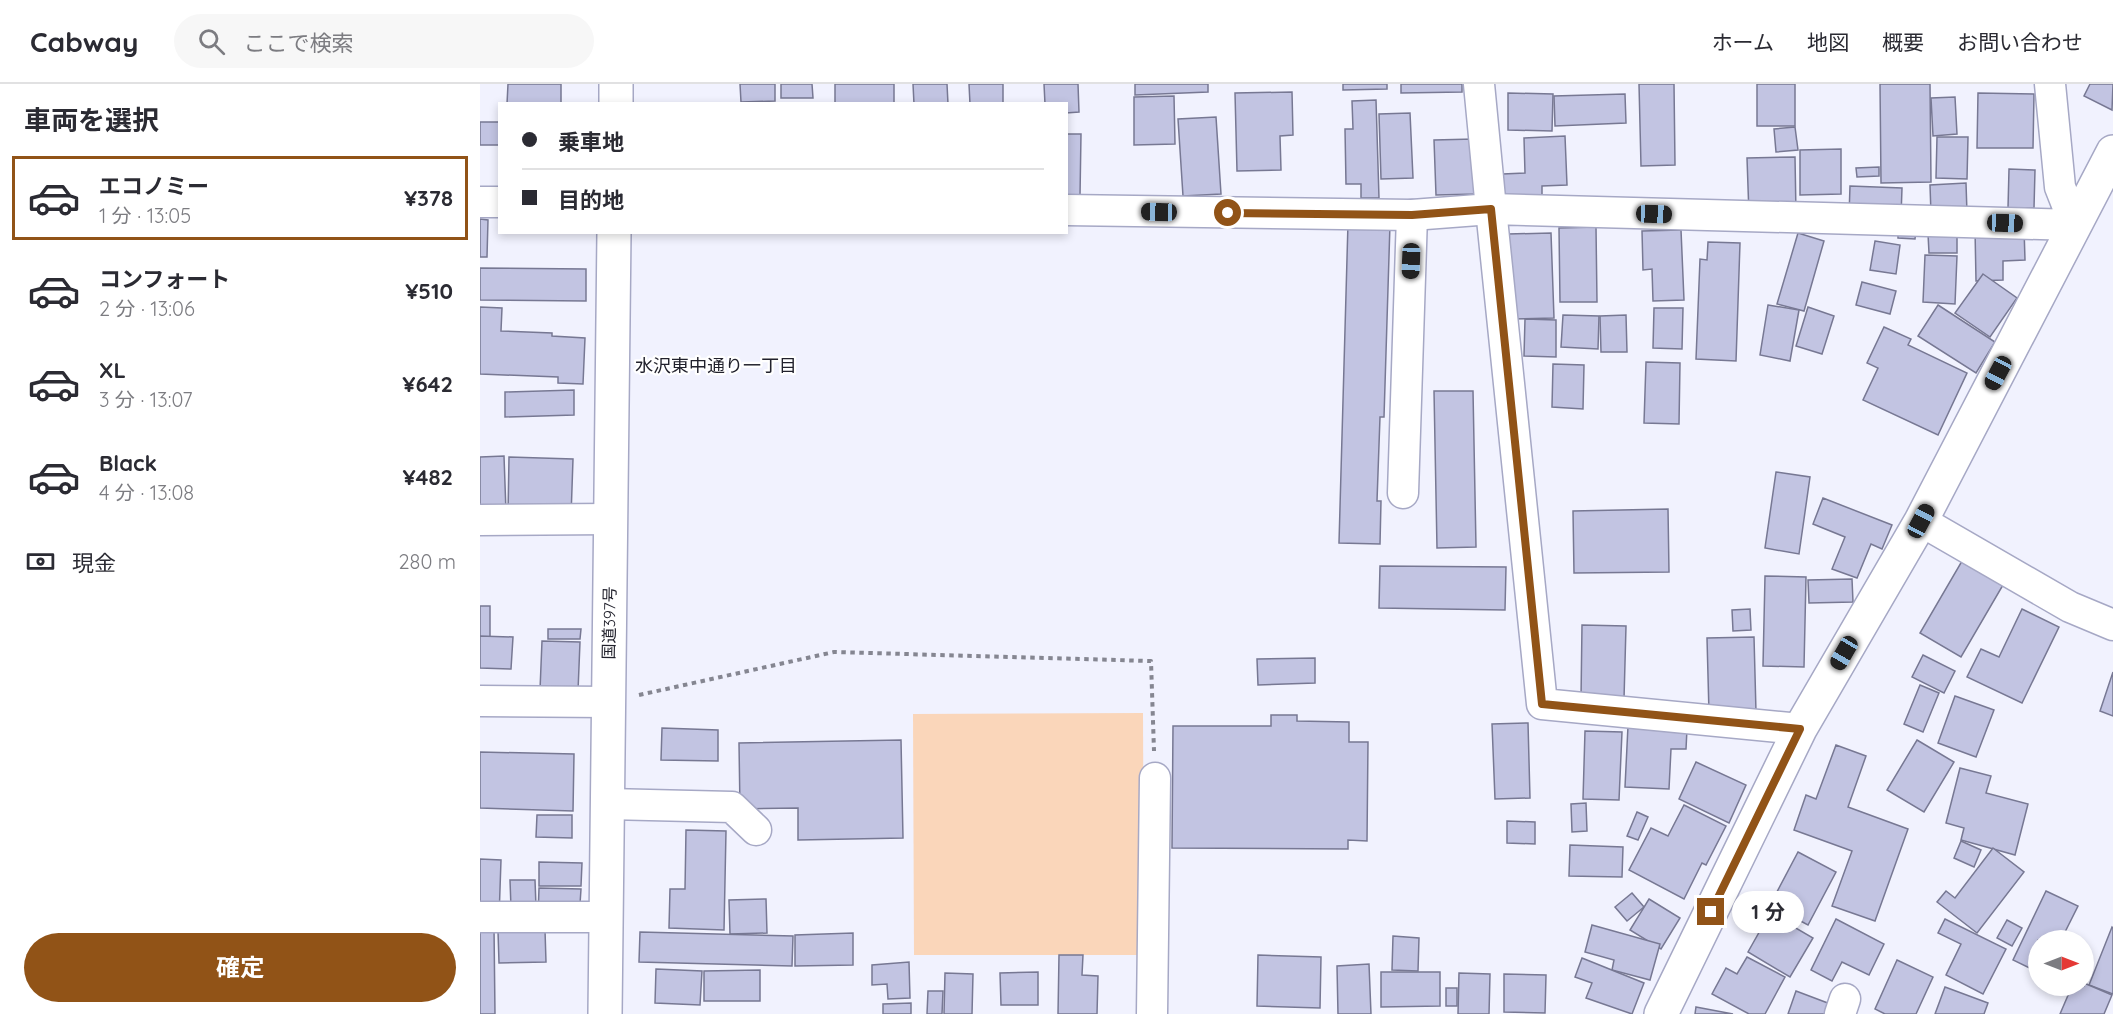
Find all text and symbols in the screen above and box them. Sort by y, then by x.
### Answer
search box [174,14,594,68]
text: Cabway [30,24,138,59]
icon: search [195,25,228,58]
text: ここで検索 [243,29,353,57]
text: ホーム [1712,29,1774,55]
text: 地図 [1807,29,1849,55]
text: 概要 [1882,29,1924,55]
text: お問い合わせ [1957,29,2083,55]
text: 車両を選択 [24,103,159,137]
text: 乗車地 [558,128,624,156]
icon: car [27,171,81,225]
text: エコノミー [99,172,209,200]
text: ¥378 [404,184,453,212]
text: 目的地 [558,186,624,214]
route start [1214,199,1241,226]
text: 1 分 · 13:05 [99,203,191,228]
car [1141,203,1177,221]
car [1636,204,1672,224]
car [1987,213,2023,233]
car [1401,243,1421,279]
icon: car [27,264,81,318]
text: コンフォート [99,265,230,293]
text: ¥510 [405,277,453,305]
text: 2 分 · 13:06 [99,296,195,321]
car [1982,353,2014,393]
district label: 水沢東中通り一丁目 [635,354,797,377]
text: XL [99,356,126,384]
icon: car [27,357,81,411]
text: ¥642 [402,370,453,398]
text: 3 分 · 13:07 [99,387,192,412]
text: Black [99,449,157,477]
icon: car [27,450,81,504]
text: ¥482 [402,463,453,491]
text: 4 分 · 13:08 [99,480,194,505]
car [1905,501,1937,541]
icon: cash [24,545,57,578]
text: 現金 [72,549,116,577]
text: 280 m [399,549,456,574]
street label: 国道397号 [598,586,620,660]
car [1827,633,1861,673]
callout: 1 分 [1732,891,1804,933]
route end [1697,898,1724,925]
text: 1 分 [1751,899,1785,924]
north arrow [2028,930,2094,996]
map controls [2028,930,2094,996]
button: 確定 [24,933,456,1002]

